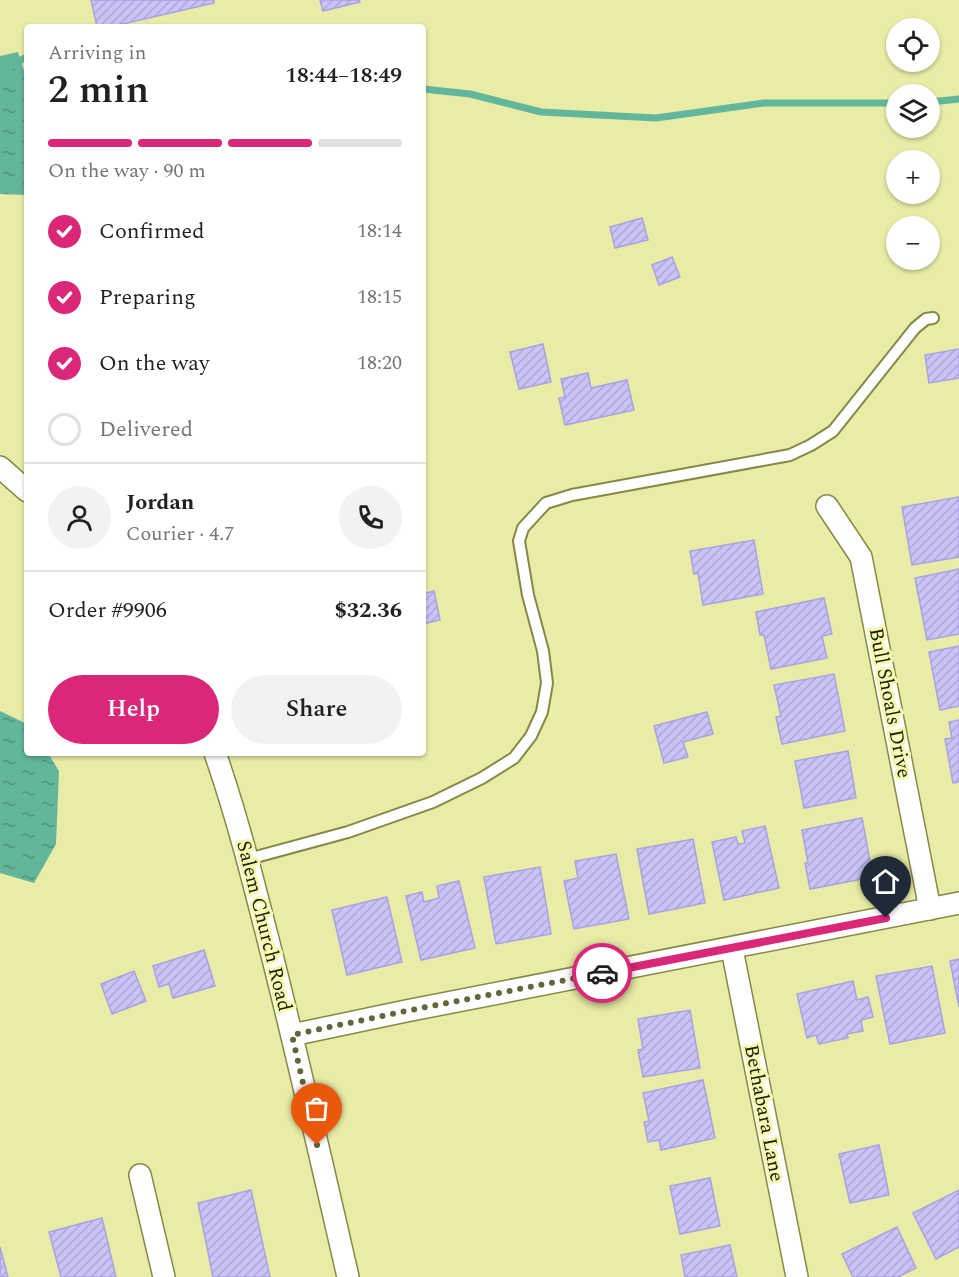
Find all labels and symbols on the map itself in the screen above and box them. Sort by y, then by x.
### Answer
street label: Bull Shoals Drive [861,625,919,781]
street label: Salem Church Road [228,837,300,1015]
pin [860,856,911,918]
courier [572,943,632,1003]
street label: Bethabara Lane [736,1042,792,1184]
pin [291,1083,342,1145]

